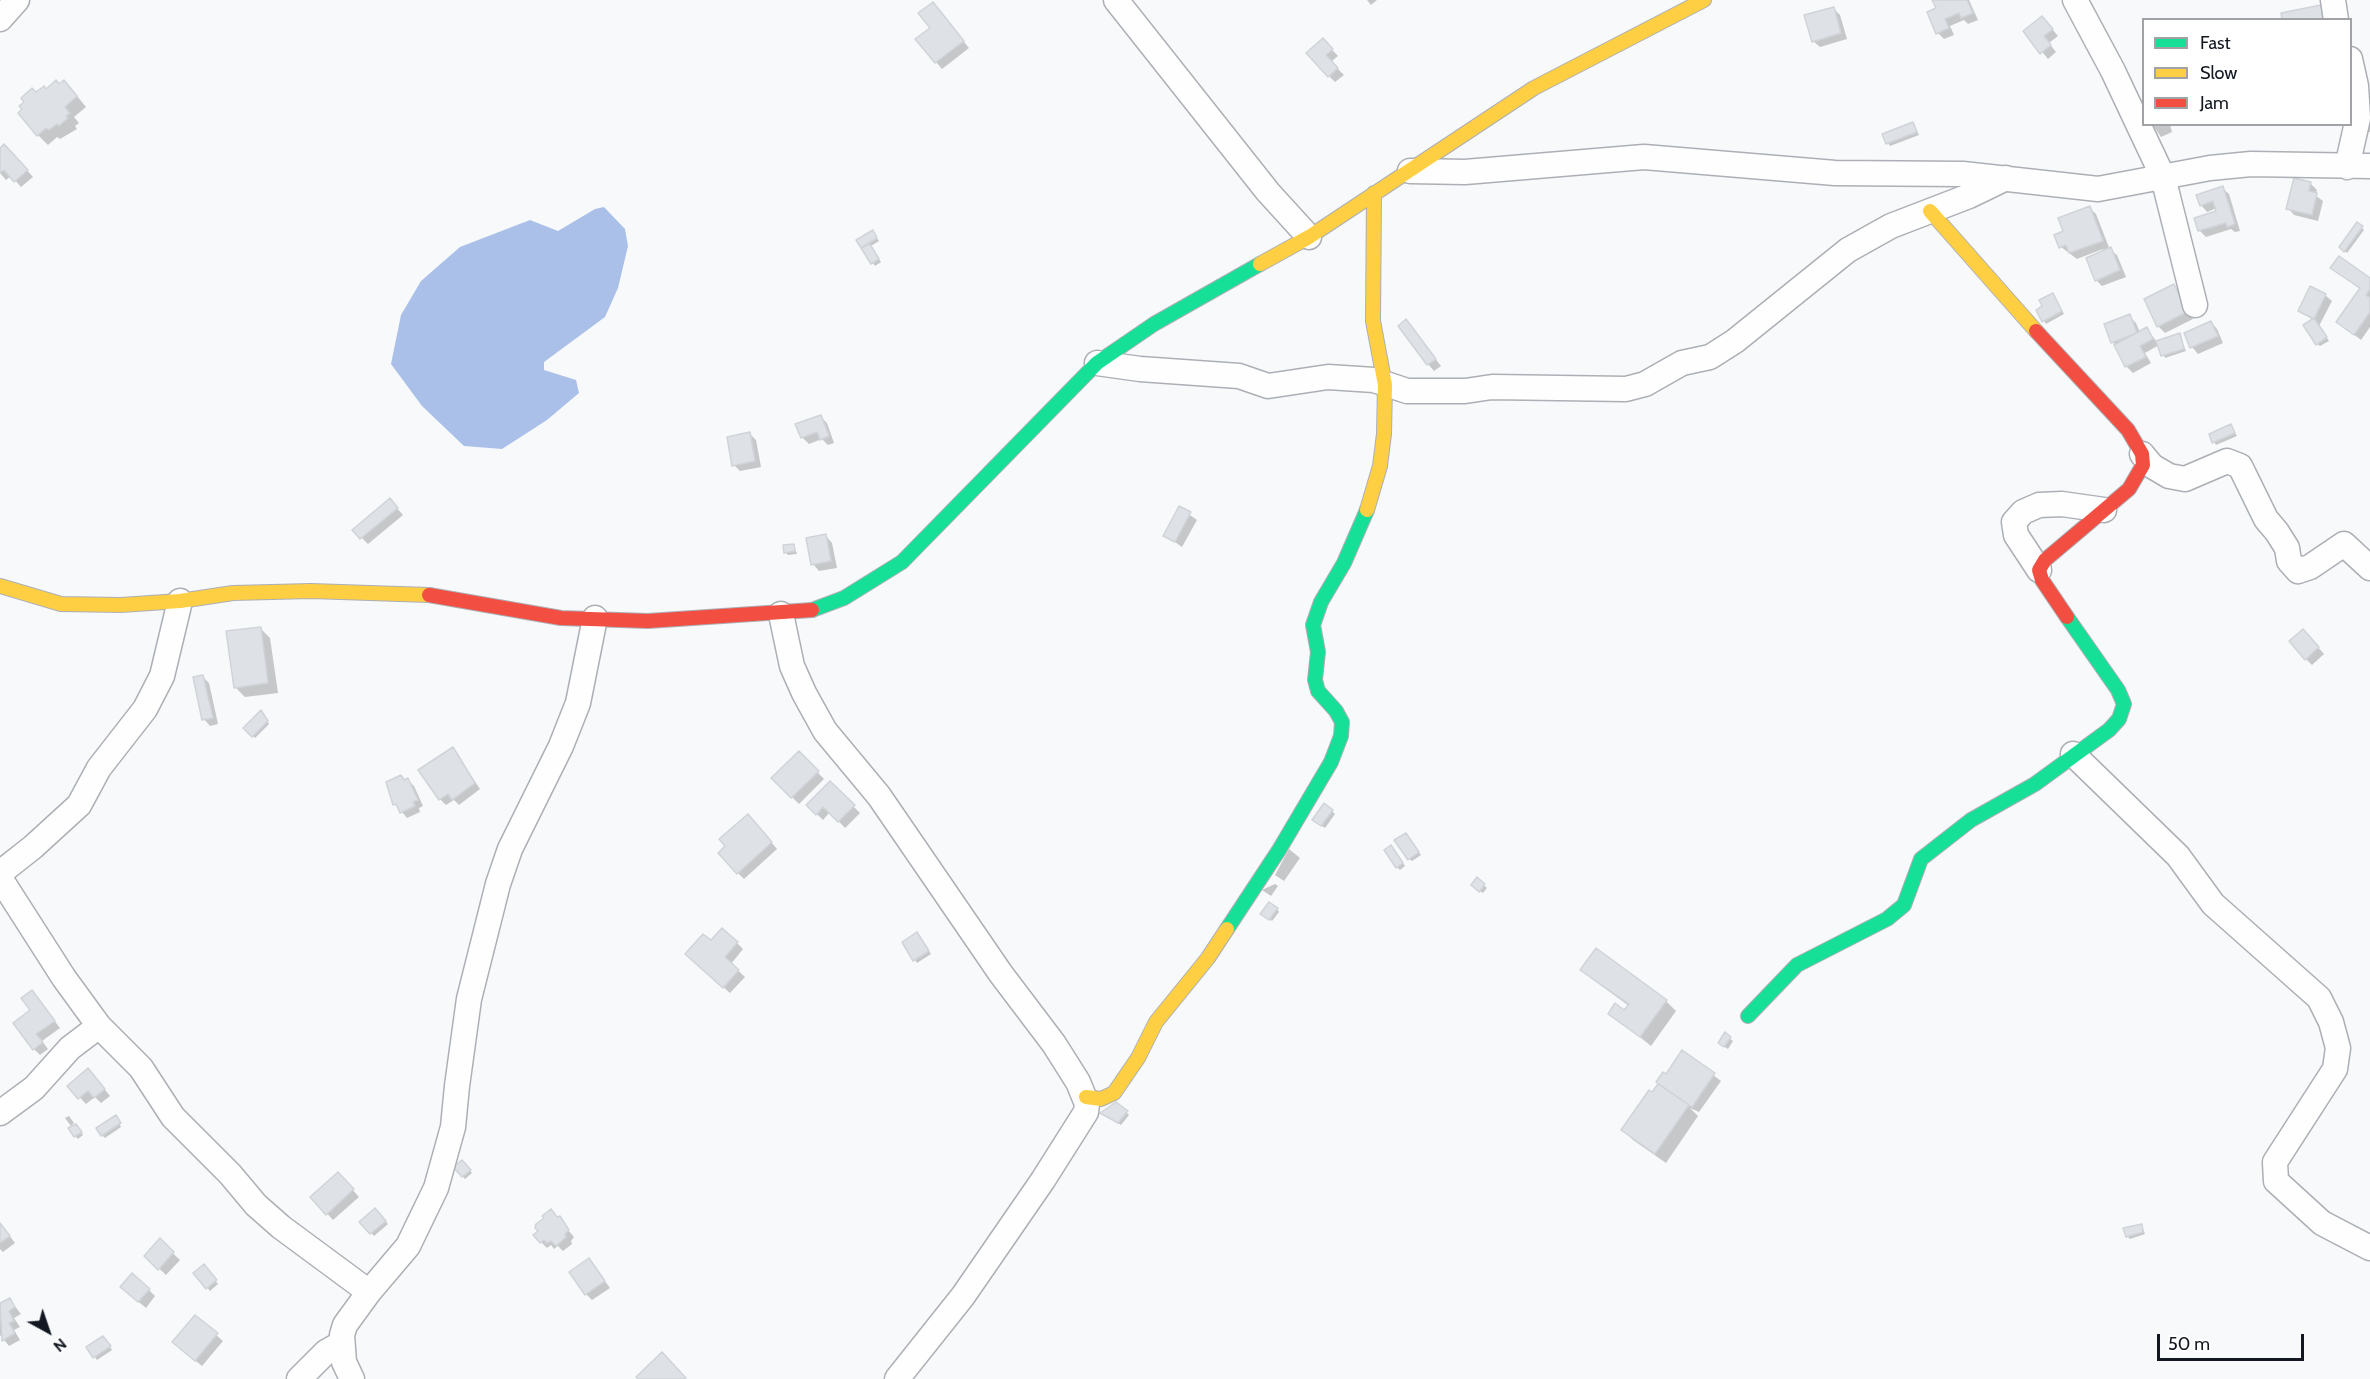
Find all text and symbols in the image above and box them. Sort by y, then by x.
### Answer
legend [2142,18,2352,126]
text: Fast [2200,32,2231,54]
text: Slow [2200,62,2237,84]
text: Jam [2200,92,2229,114]
north arrow [18,1301,78,1361]
scale bar [2160,1322,2307,1360]
text: 50 m [2168,1333,2210,1355]
text: N [49,1334,70,1356]

